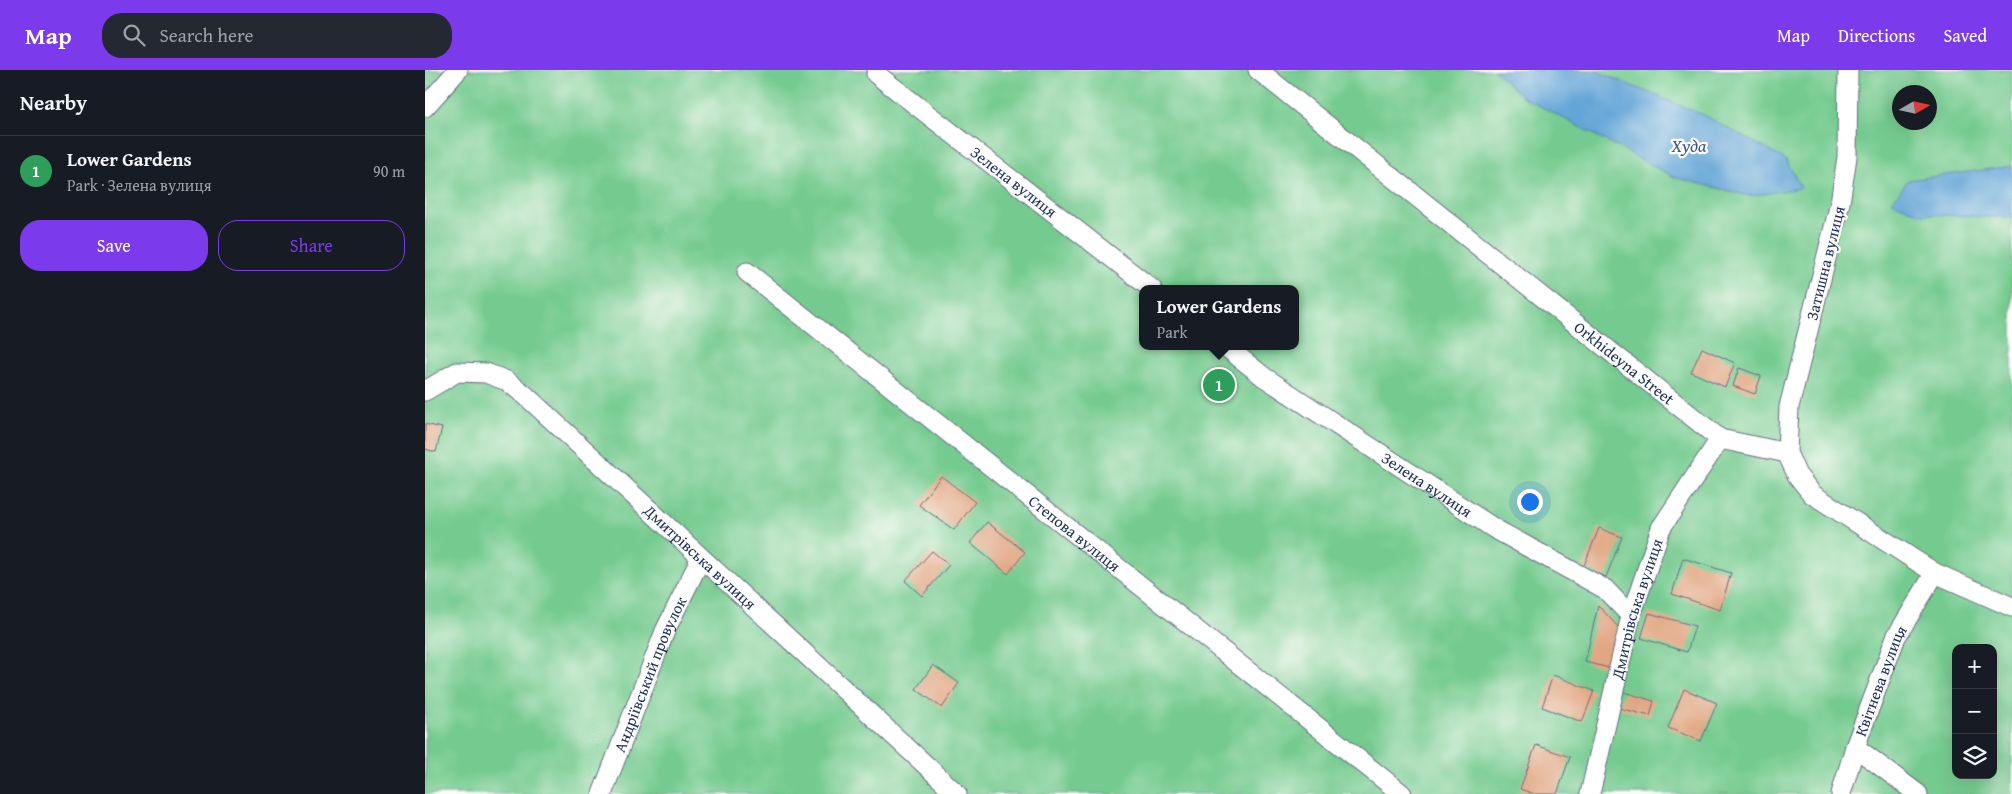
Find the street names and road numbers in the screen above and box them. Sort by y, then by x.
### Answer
street label: Зелена вулиця [966,140,1062,223]
street label: Затишна вулиця [1799,203,1851,323]
street label: Orkhideyna Street [1569,315,1680,411]
street label: Зелена вулиця [1377,446,1477,523]
street label: Степова вулиця [1024,489,1126,577]
street label: Дмитрівська вулиця [638,498,762,615]
street label: Дмитрівська вулиця [1605,535,1669,682]
street label: Андріївський провулок [607,592,693,756]
street label: Квітнева вулиця [1848,620,1913,740]

